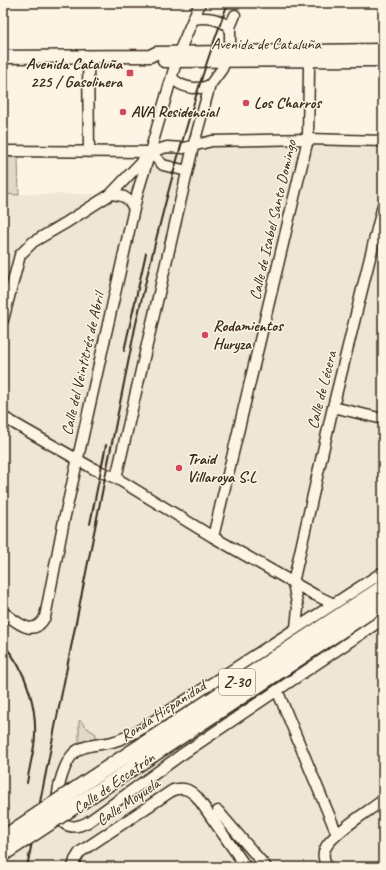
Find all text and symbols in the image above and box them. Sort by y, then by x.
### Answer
street label: Avenida de Cataluña [211,34,322,54]
place label: Avenida Cataluña 225 / Gasolinera [26,54,124,92]
marker: Avenida Cataluña 225 / Gasolinera [125,68,135,78]
place label: Los Charros [254,93,323,113]
marker: Los Charros [241,98,251,108]
place label: AVA Residencial [131,102,221,122]
marker: AVA Residencial [118,107,128,117]
street label: Calle de Isabel Santo Domingo [245,137,301,302]
street label: Calle del Veintitrés de Abril [57,288,110,437]
place label: Rodamientos Huryza [213,316,285,354]
marker: Rodamientos Huryza [200,330,210,340]
street label: Calle de Lécera [303,348,342,431]
place label: Traid Villaroya S.L [187,449,257,487]
marker: Traid Villaroya S.L [174,463,184,473]
road number: Z-30 [219,669,255,695]
street label: Ronda Hispanidad [117,675,212,746]
street label: Calle de Escatrón [69,747,159,818]
street label: Calle Moyuela [93,773,165,830]

